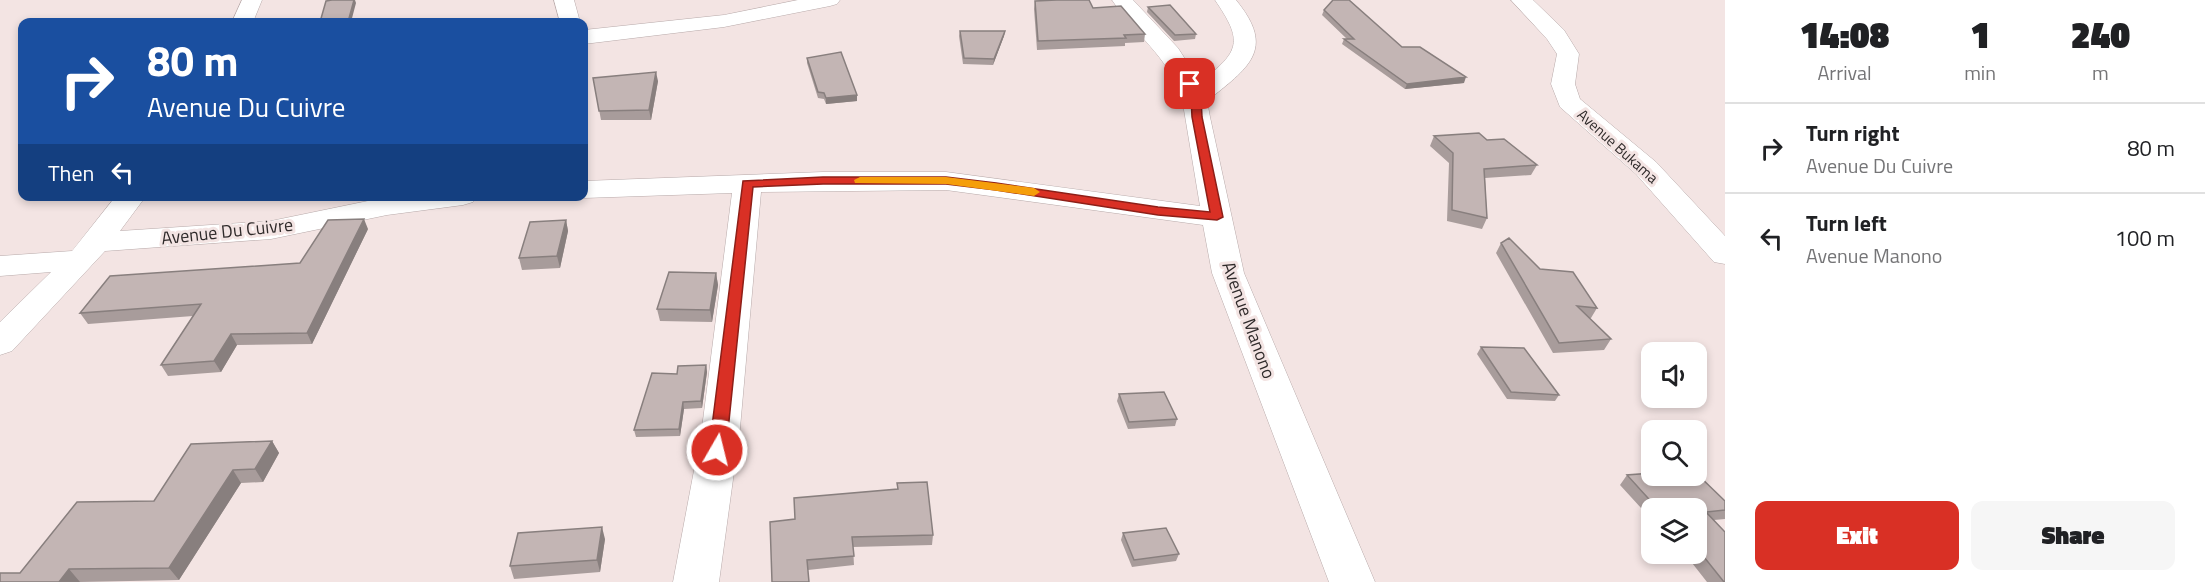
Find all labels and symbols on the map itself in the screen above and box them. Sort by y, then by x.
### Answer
pin [1164,58,1215,109]
street label: Avenue Bukama [1572,103,1664,189]
street label: Avenue Du Cuivre [160,211,294,251]
street label: Avenue Manono [1215,258,1283,382]
position arrow [685,418,749,482]

